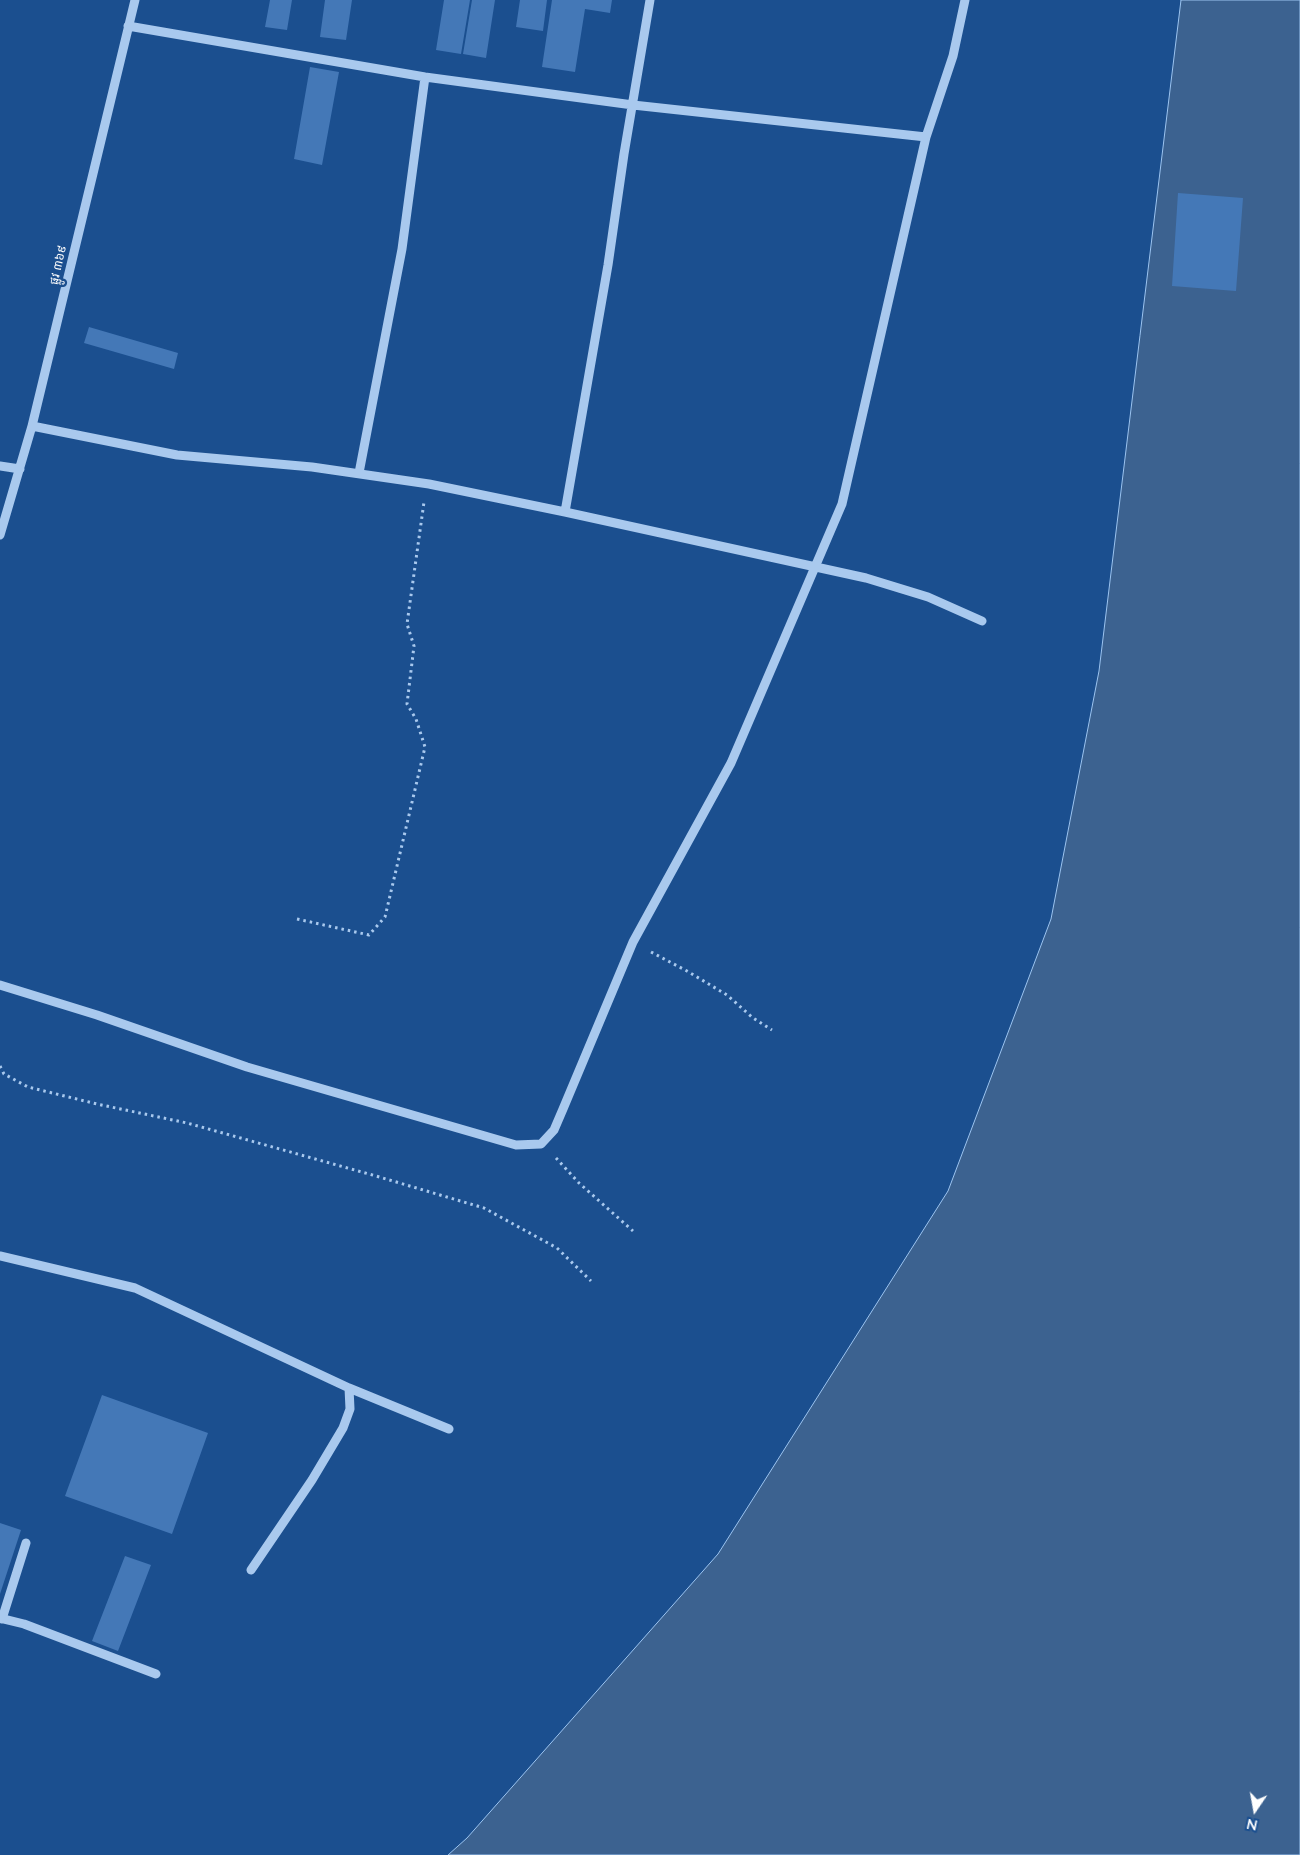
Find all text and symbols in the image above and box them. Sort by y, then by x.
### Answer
street label: ផ្លូវ ៣៦៩ [46,244,70,286]
north arrow [1230,1785,1280,1835]
text: N [1245,1816,1259,1835]

